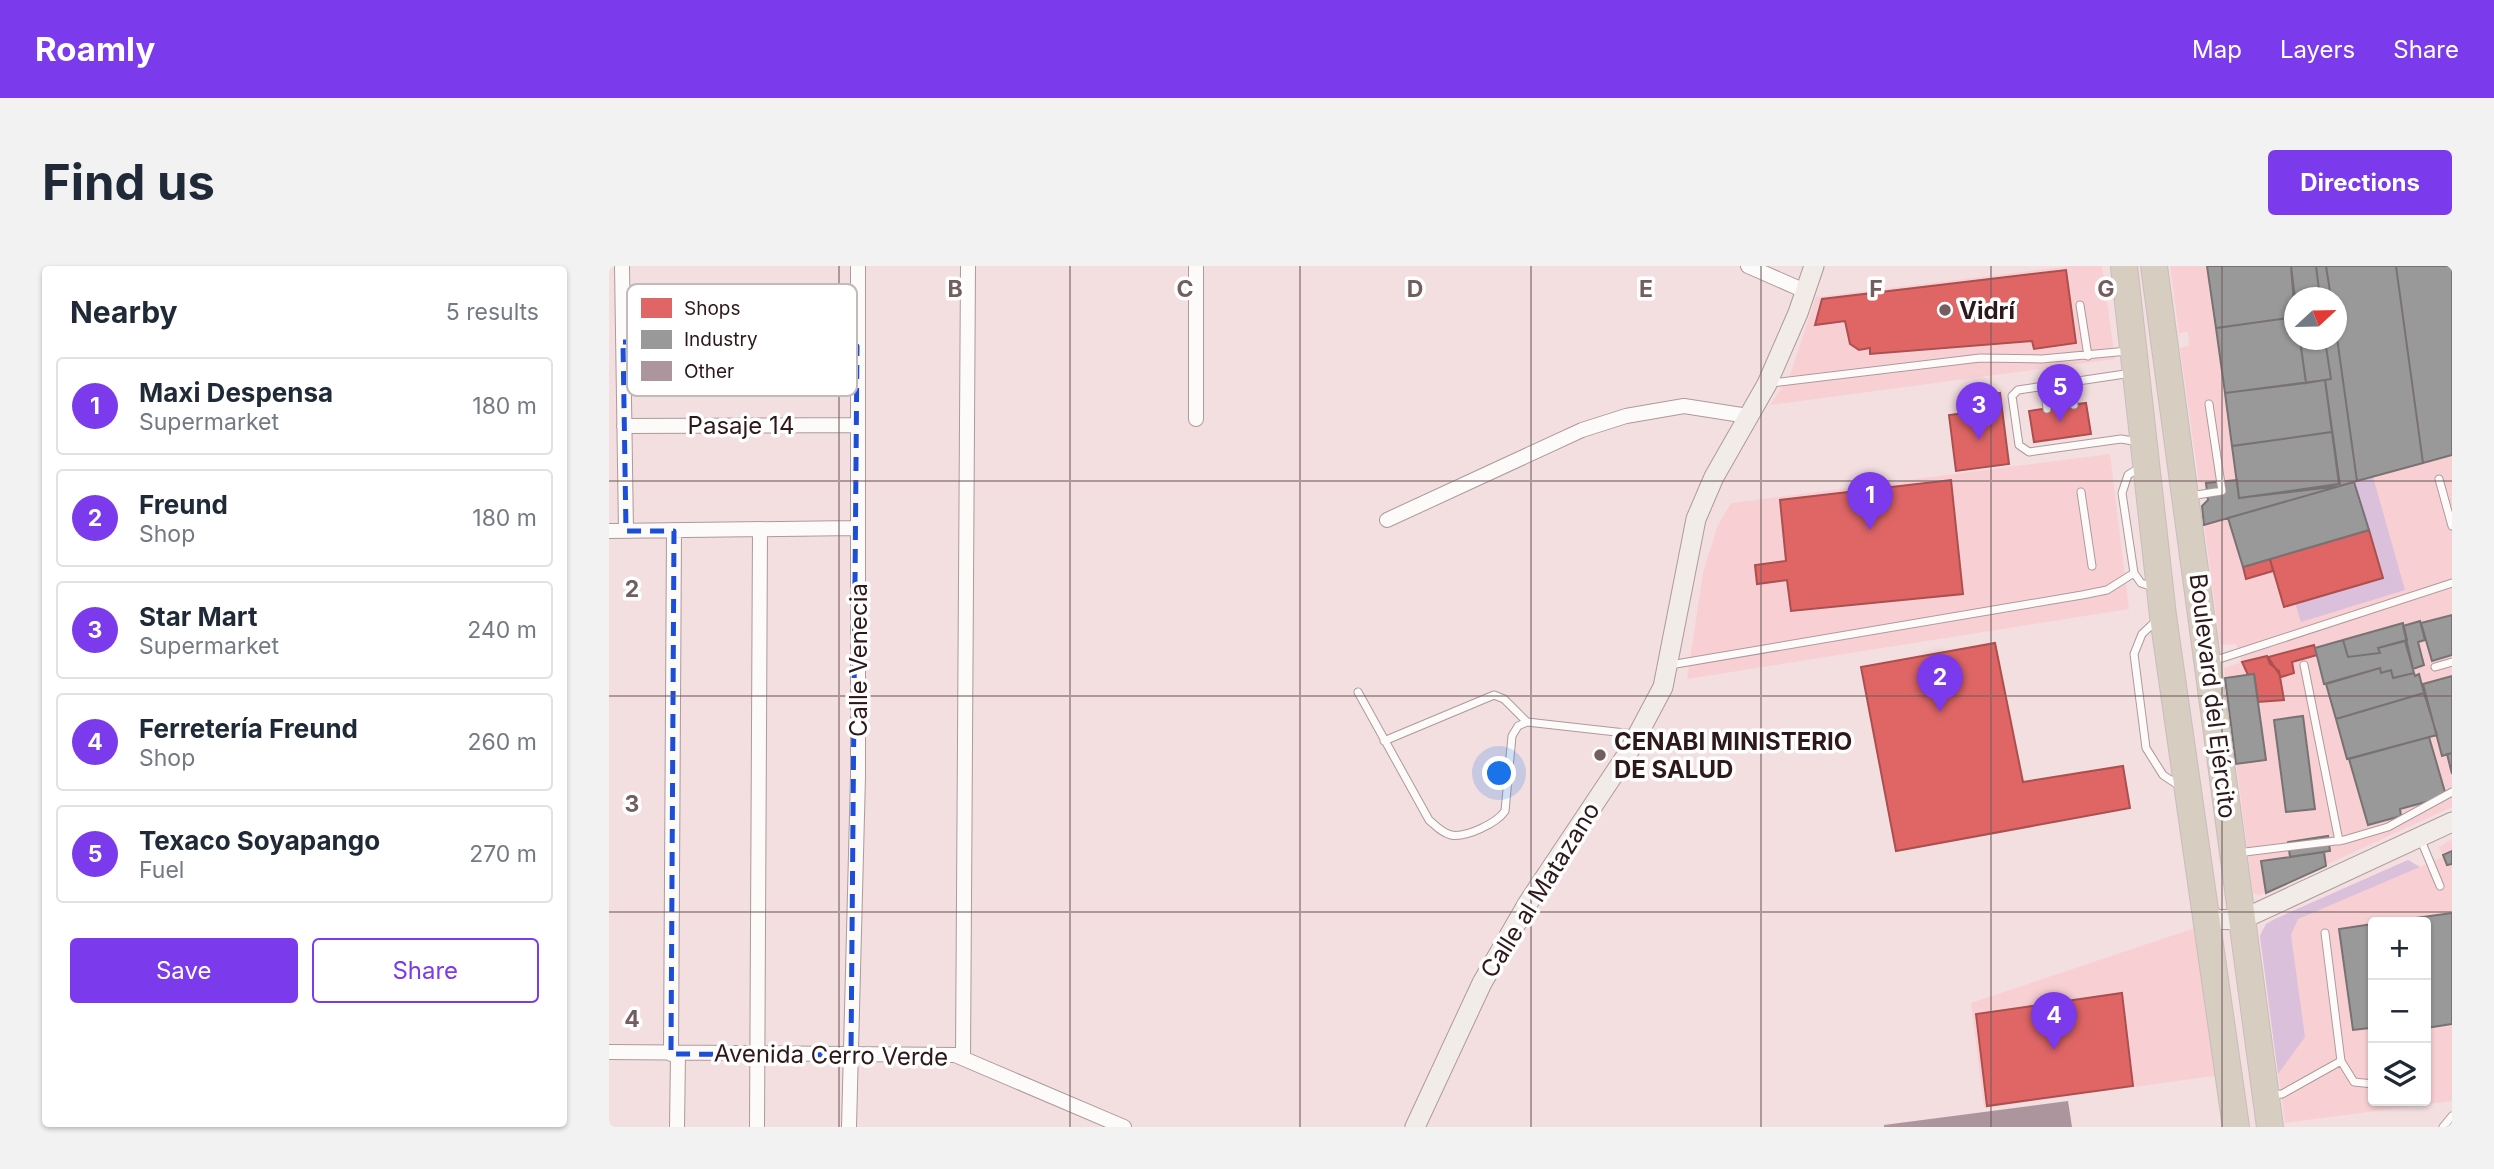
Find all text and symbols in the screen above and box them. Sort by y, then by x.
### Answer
text: Roamly [35,29,155,69]
text: Map [2192,35,2242,64]
text: Layers [2280,35,2355,64]
text: Share [2393,35,2459,64]
button: Directions [2268,150,2452,215]
text: Find us [42,153,215,212]
text: B [947,275,963,303]
text: C [1176,275,1194,303]
text: D [1407,275,1423,303]
text: E [1639,275,1653,303]
text: F [1869,275,1883,303]
text: G [2097,275,2115,303]
legend [627,284,857,396]
north arrow [2284,287,2347,350]
text: Nearby [70,294,178,330]
place label: Vidrí [1959,296,2016,325]
text: Shops [684,297,740,320]
text: 5 results [446,298,539,326]
marker: Vidrí [1937,302,1953,318]
text: Industry [684,328,758,351]
text: Other [684,360,734,383]
pin: 5 [2037,364,2083,422]
text: Maxi Despensa [139,377,333,408]
pin: 3 [1956,382,2002,440]
text: 1 [90,392,100,420]
text: 180 m [472,392,537,420]
text: Supermarket [139,408,279,436]
street label: Pasaje 14 [688,411,794,440]
pin: 1 [1847,472,1893,530]
text: Freund [139,489,228,520]
text: 2 [88,504,102,532]
text: 180 m [472,504,537,532]
text: Shop [139,520,195,548]
street label: Boulevard del Ejército [2184,572,2242,820]
text: 2 [625,575,639,603]
street label: Calle Venecia [844,583,873,737]
text: Star Mart [139,601,257,632]
text: 3 [88,616,102,644]
text: 240 m [467,616,537,644]
text: Supermarket [139,632,279,660]
pin: 2 [1917,654,1963,712]
text: Ferretería Freund [139,713,358,744]
place label: CENABI MINISTERIO DE SALUD [1614,727,1852,784]
text: 4 [87,728,103,756]
text: 260 m [468,728,537,756]
text: Shop [139,744,195,772]
marker: CENABI MINISTERIO DE SALUD [1592,747,1608,763]
your location [1482,756,1516,790]
text: 3 [625,790,639,818]
street label: Calle al Matazano [1474,797,1606,983]
text: Texaco Soyapango [139,825,380,856]
text: 5 [88,840,102,868]
text: 270 m [469,840,537,868]
text: Fuel [139,856,184,884]
map controls [2368,917,2431,1106]
button: + [2368,917,2431,980]
button: Save [70,938,298,1003]
button: Share [312,938,539,1003]
button: − [2368,980,2431,1043]
pin: 4 [2031,992,2077,1050]
text: 4 [624,1005,640,1033]
street label: Avenida Cerro Verde [714,1038,948,1072]
button: layers [2368,1043,2431,1106]

